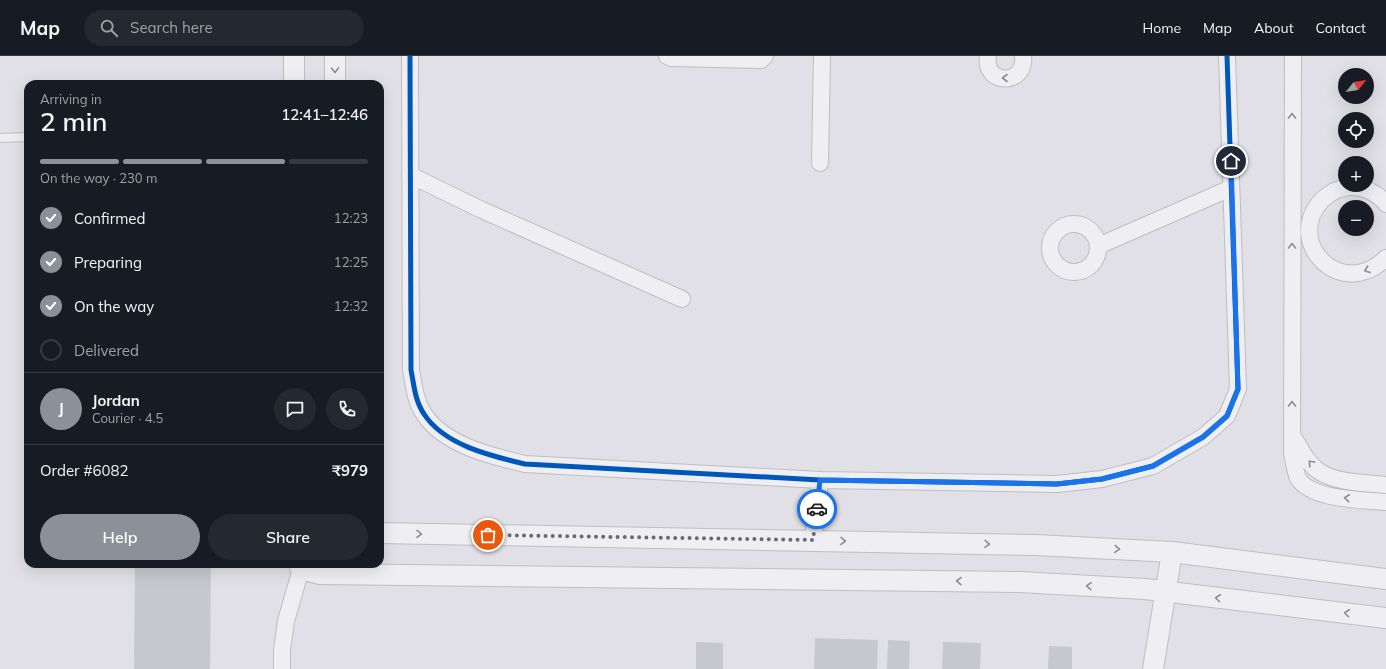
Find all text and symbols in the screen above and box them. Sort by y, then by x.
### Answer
search box [84,10,364,46]
text: Map [20,16,60,40]
icon: search [98,17,120,39]
text: Search here [130,18,213,37]
text: Home [1142,19,1181,37]
text: Map [1203,19,1232,37]
text: About [1254,19,1294,37]
text: Contact [1316,19,1366,37]
one-way arrow [331,67,339,73]
north arrow [1338,68,1374,104]
map controls [1338,68,1374,236]
one-way arrow [1002,73,1009,82]
text: Arriving in [40,91,102,107]
text: 2 min [40,105,108,138]
text: 12:41–12:46 [281,105,368,124]
button: locate [1338,112,1374,148]
one-way arrow [1288,113,1296,119]
pin [1214,144,1248,178]
icon: home [1220,150,1242,172]
button: + [1338,156,1374,192]
text: On the way · 230 m [40,170,157,186]
button: − [1338,200,1374,236]
icon: check [40,207,62,229]
text: Confirmed [74,209,145,228]
text: 12:23 [334,210,368,226]
one-way arrow [1288,243,1296,249]
icon: check [40,251,62,273]
text: Preparing [74,253,142,272]
text: 12:25 [334,254,368,270]
one-way arrow [1363,266,1370,274]
icon: check [40,295,62,317]
text: On the way [74,297,154,316]
text: 12:32 [334,298,368,314]
text: Delivered [74,341,139,360]
button: chat [274,388,316,430]
button: phone [326,388,368,430]
text: Jordan [92,391,140,410]
text: J [58,399,64,418]
one-way arrow [1288,401,1296,407]
text: Courier · 4.5 [92,410,163,426]
one-way arrow [1308,460,1316,468]
text: Order #6082 [40,461,128,480]
text: ₹979 [332,461,368,480]
courier [797,489,837,529]
one-way arrow [1344,494,1350,503]
icon: car [806,498,828,520]
button: Help [40,514,200,560]
button: Share [208,514,368,560]
pin [471,518,505,552]
icon: bag [477,524,499,546]
one-way arrow [416,530,422,538]
one-way arrow [840,536,846,545]
one-way arrow [984,539,990,548]
one-way arrow [1114,545,1120,554]
one-way arrow [956,577,962,585]
one-way arrow [1086,581,1092,590]
one-way arrow [1215,594,1221,603]
one-way arrow [1344,609,1350,618]

